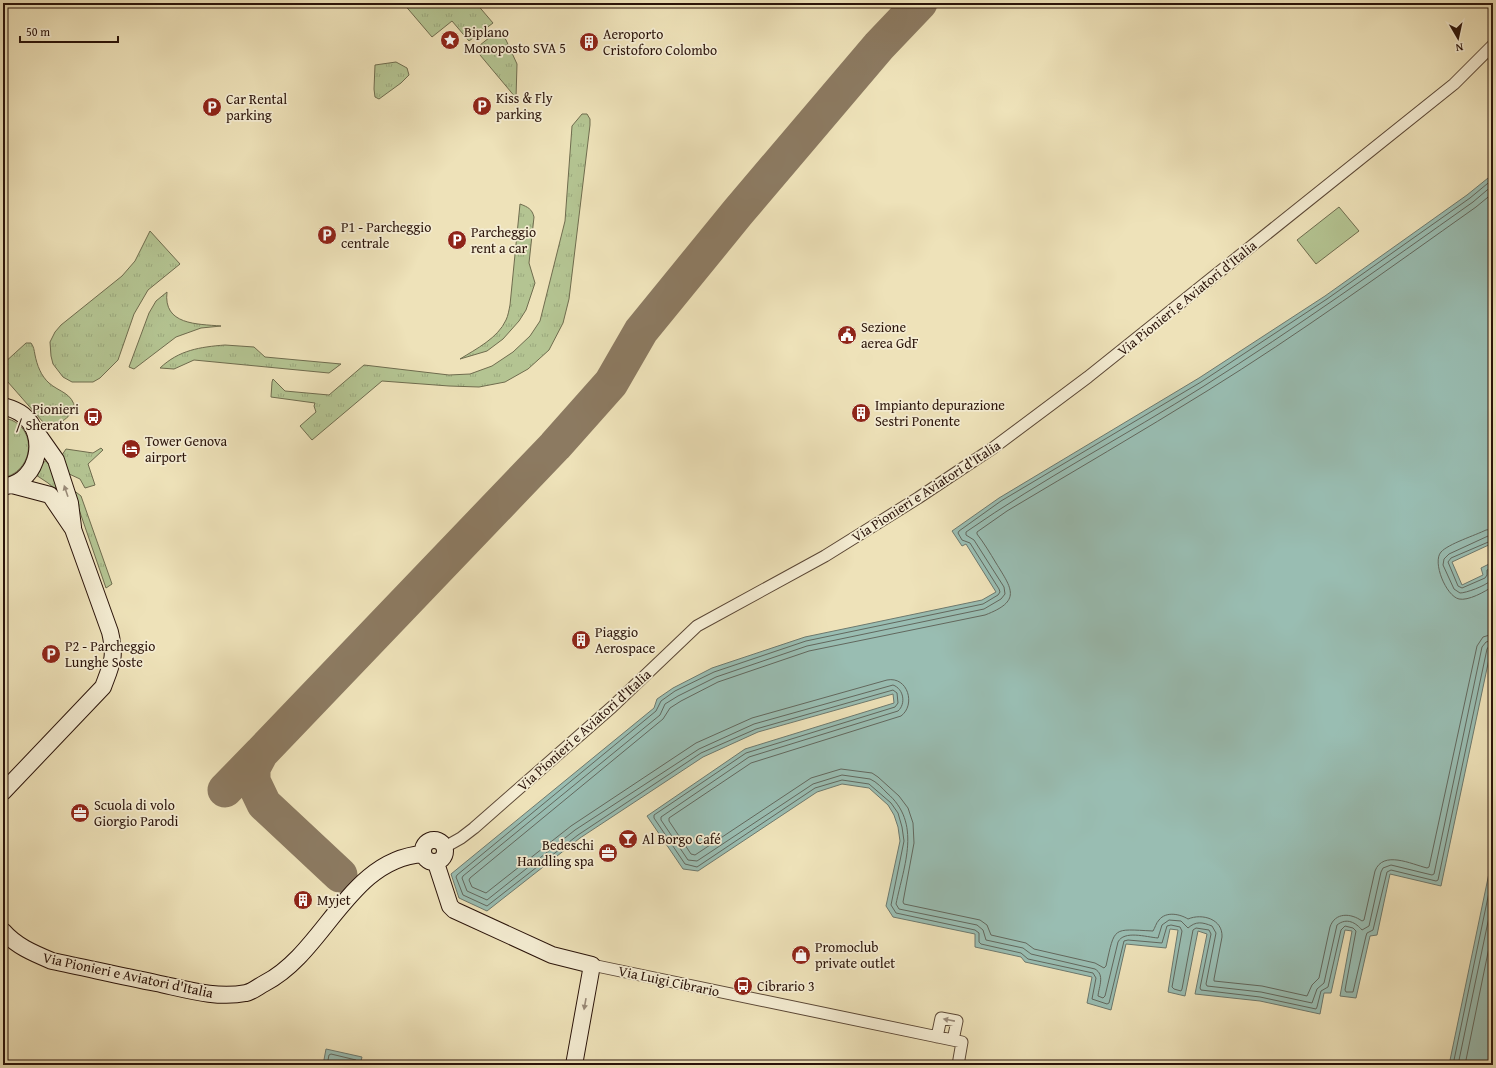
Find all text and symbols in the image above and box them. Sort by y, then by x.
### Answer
scale bar [20,18,118,44]
north arrow [1438,18,1478,58]
place label: Biplano Monoposto SVA 5 [464,22,566,58]
text: 50 m [26,23,50,40]
place label: Aeroporto Cristoforo Colombo [603,24,717,60]
place icon: Biplano Monoposto SVA 5 [439,29,461,51]
building icon: Aeroporto Cristoforo Colombo [578,31,600,53]
text: N [1454,39,1464,56]
place label: Kiss & Fly parking [496,88,553,124]
place label: Car Rental parking [226,89,287,125]
parking icon: Kiss & Fly parking [471,95,493,117]
parking icon: Car Rental parking [201,96,223,118]
place label: P1 - Parcheggio centrale [341,217,431,253]
place label: Parcheggio rent a car [471,222,536,258]
parking icon: P1 - Parcheggio centrale [316,224,338,246]
parking icon: Parcheggio rent a car [446,229,468,251]
street label: Via Pionieri e Aviatori d'Italia [1113,235,1261,360]
place label: Sezione aerea GdF [861,317,919,353]
public building icon: Sezione aerea GdF [836,324,858,346]
place label: Impianto depurazione Sestri Ponente [875,395,1005,431]
place label: Pionieri / Sheraton [16,399,79,435]
building icon: Impianto depurazione Sestri Ponente [850,402,872,424]
bus stop icon: Pionieri / Sheraton [82,406,104,428]
place label: Tower Genova airport [145,431,228,467]
street label: Via Pionieri e Aviatori d'Italia [848,435,1005,547]
hotel icon: Tower Genova airport [120,438,142,460]
one-way arrow [63,484,69,496]
place label: Piaggio Aerospace [595,622,656,658]
building icon: Piaggio Aerospace [570,629,592,651]
place label: P2 - Parcheggio Lunghe Soste [65,636,155,672]
parking icon: P2 - Parcheggio Lunghe Soste [40,643,62,665]
street label: Via Pionieri e Aviatori d'Italia [513,664,656,796]
place label: Scuola di volo Giorgio Parodi [94,795,179,831]
office icon: Scuola di volo Giorgio Parodi [69,802,91,824]
bar icon: Al Borgo Café [617,828,639,850]
place label: Al Borgo Café [642,829,721,849]
place label: Bedeschi Handling spa [517,835,594,871]
office icon: Bedeschi Handling spa [597,842,619,864]
building icon: Myjet [292,889,314,911]
place label: Myjet [317,890,351,910]
place label: Promoclub private outlet [815,937,895,973]
shop icon: Promoclub private outlet [790,944,812,966]
street label: Via Pionieri e Aviatori d'Italia [41,947,215,1003]
street label: Via Luigi Cibrario [617,961,721,1001]
bus stop icon: Cibrario 3 [732,975,754,997]
place label: Cibrario 3 [757,976,815,996]
one-way arrow [582,998,588,1010]
one-way arrow [943,1016,955,1022]

